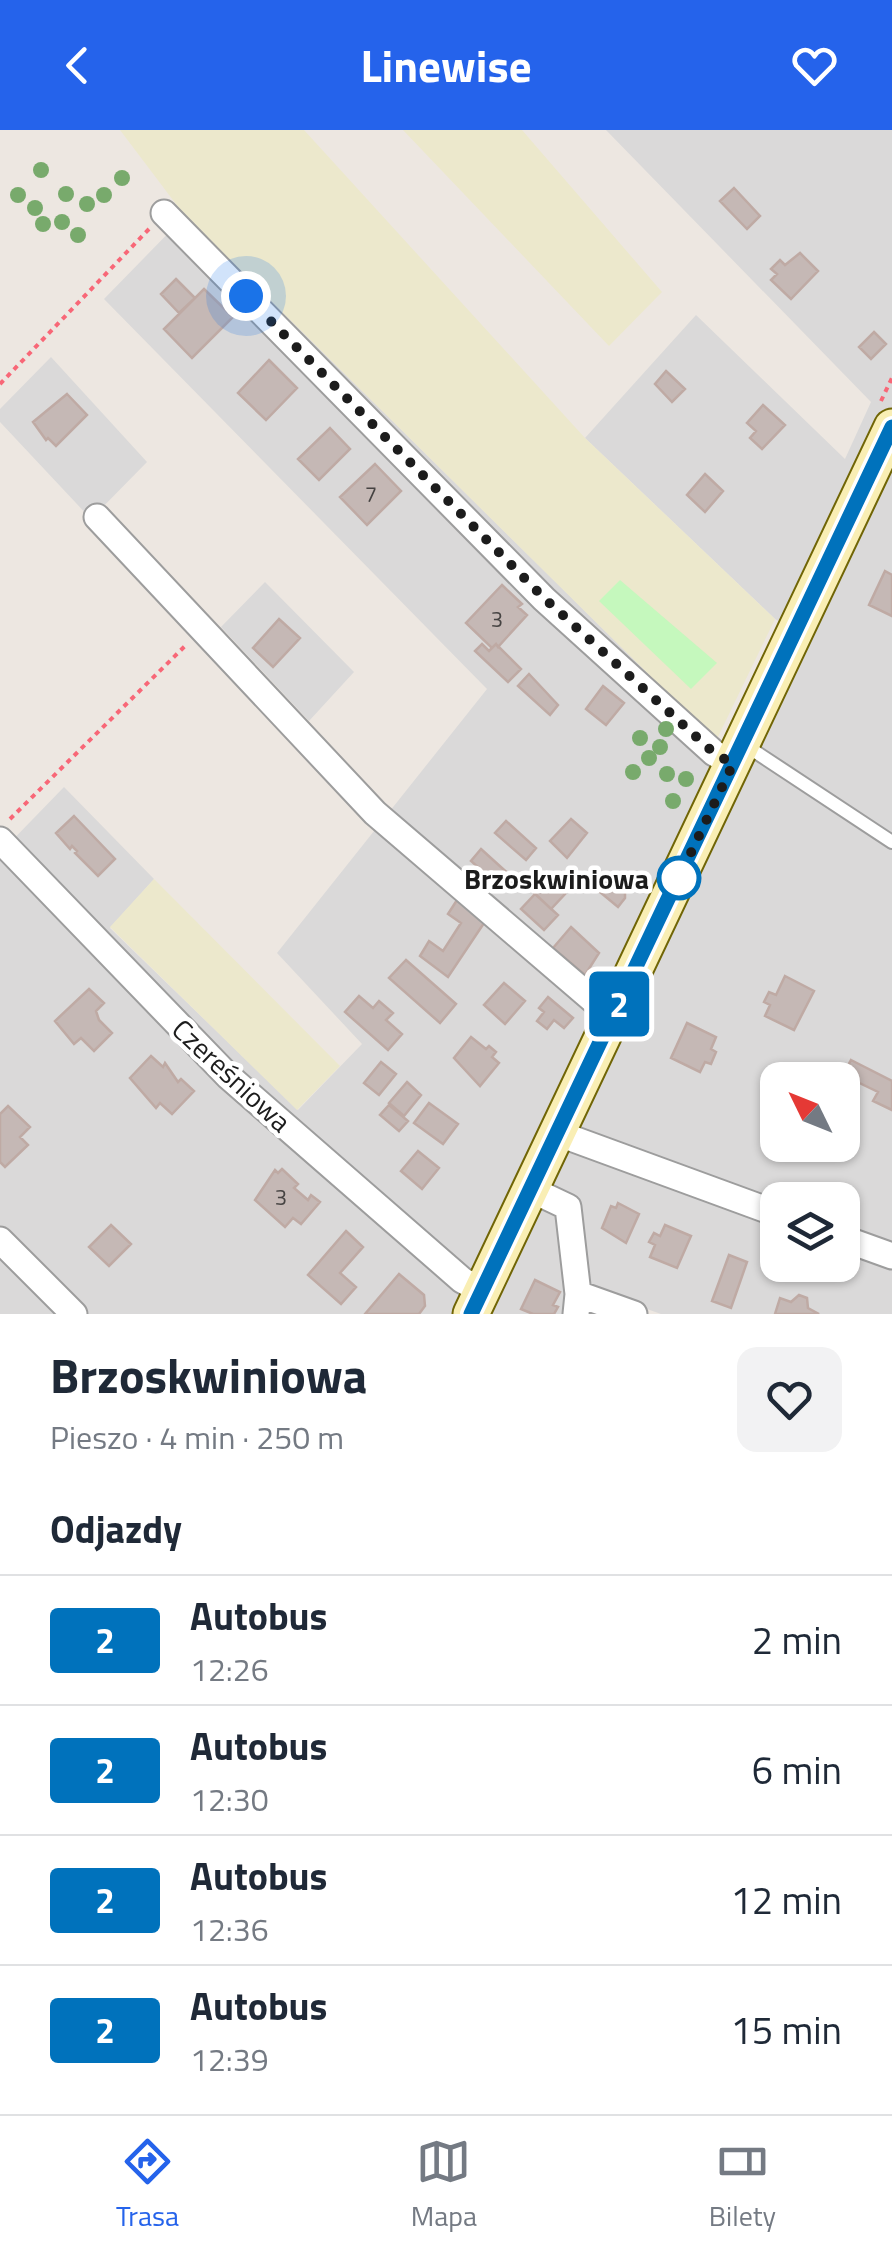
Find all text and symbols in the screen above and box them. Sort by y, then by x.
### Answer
text: Linewise [360,31,532,99]
icon: back [50,38,105,93]
icon: heart [787,38,842,93]
your location [221,271,271,321]
house number: 7 [365,477,377,511]
house number: 3 [491,602,503,636]
place label: Brzoskwiniowa [464,857,649,900]
marker: Brzoskwiniowa [658,857,700,899]
line badge: 2 [586,972,652,1036]
text: 2 [609,977,629,1031]
street label: Czereśniowa [163,1008,301,1142]
north arrow [760,1062,860,1162]
map controls [760,1062,860,1282]
house number: 3 [275,1180,287,1214]
button: layers [760,1182,860,1282]
text: Brzoskwiniowa [50,1339,367,1412]
button: heart [737,1347,842,1452]
text: Pieszo · 4 min · 250 m [50,1413,344,1461]
text: Odjazdy [50,1500,182,1558]
text: Autobus [190,1587,328,1645]
text: 2 min [752,1611,842,1669]
text: 2 [95,1613,115,1667]
text: 12:26 [190,1645,269,1693]
text: Autobus [190,1717,328,1775]
text: 6 min [752,1741,842,1799]
text: 2 [95,1743,115,1797]
text: 12:30 [190,1775,269,1823]
text: Autobus [190,1847,328,1905]
text: 12 min [731,1871,842,1929]
text: 2 [95,1873,115,1927]
text: 12:36 [190,1905,269,1953]
text: Autobus [190,1977,328,2035]
text: 15 min [731,2001,842,2059]
text: 2 [95,2003,115,2057]
text: 12:39 [190,2035,269,2083]
tab: Trasa [116,2134,179,2237]
tab: Mapa [411,2134,477,2237]
tab: Bilety [709,2134,776,2237]

